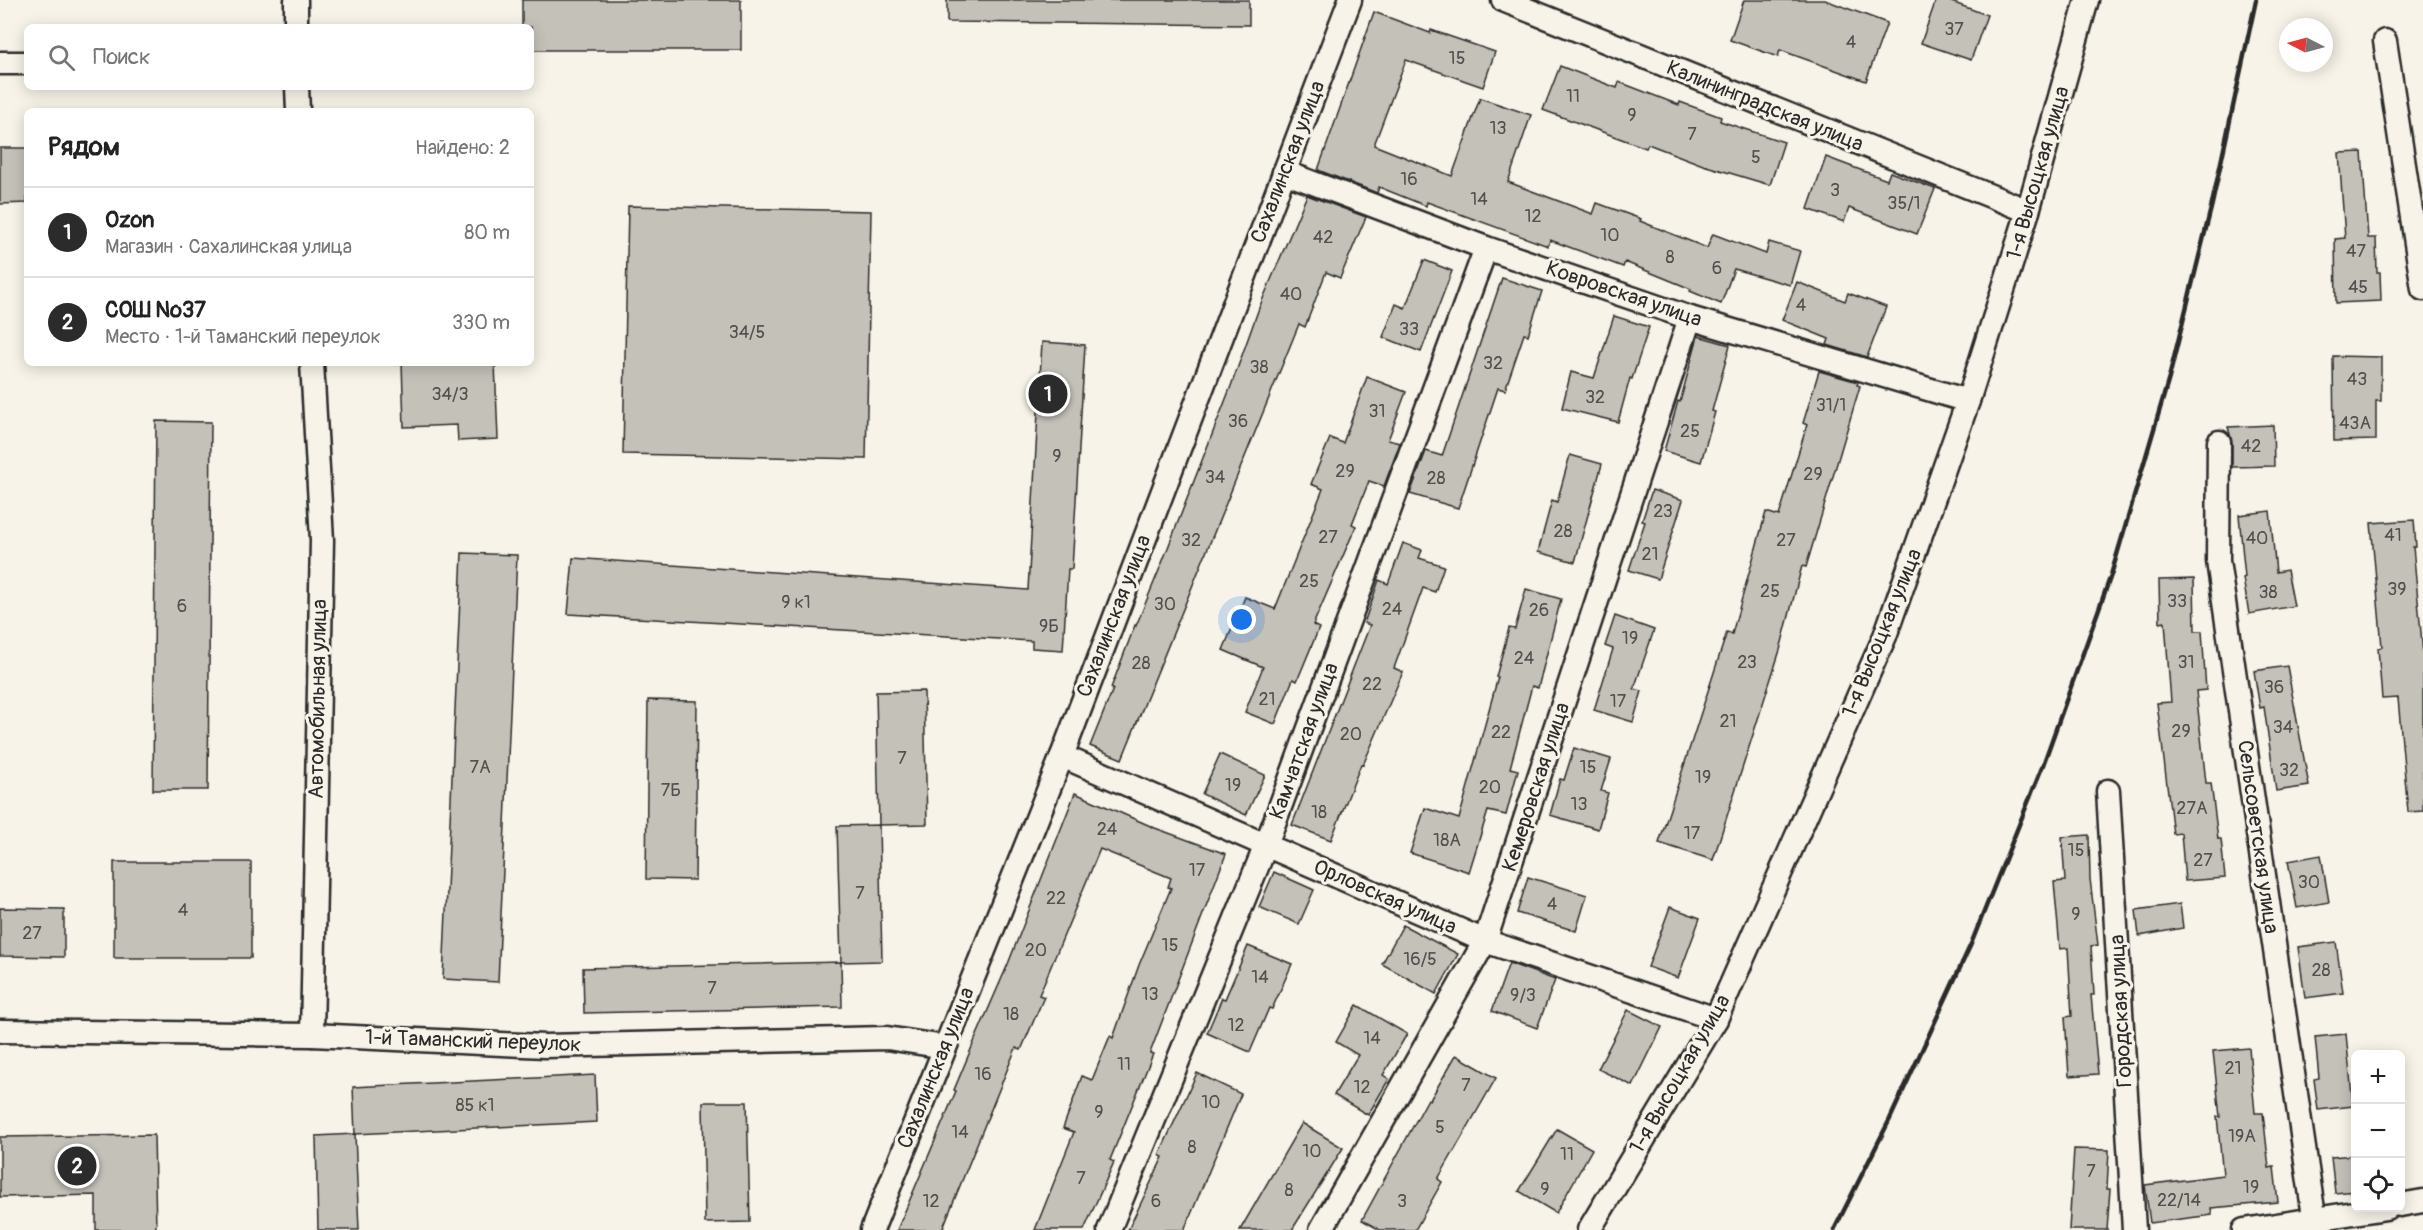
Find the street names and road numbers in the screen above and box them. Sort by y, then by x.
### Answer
street label: Калининградская улица [1663,54,1867,158]
street label: Сахалинская улица [1245,77,1331,247]
street label: 1-я Высоцкая улица [2000,83,2076,263]
street label: Ковровская улица [1542,255,1706,333]
street label: Сахалинская улица [1071,531,1157,701]
street label: 1-я Высоцкая улица [1836,545,1928,721]
street label: Автомобильная улица [303,599,333,799]
street label: Камчатская улица [1263,659,1345,823]
street label: Кемеровская улица [1496,699,1576,875]
street label: Сельсоветская улица [2231,738,2285,936]
street label: Орловская улица [1309,853,1461,941]
street label: Городская улица [2104,934,2138,1088]
street label: Сахалинская улица [891,983,981,1153]
street label: 1-я Высоцкая улица [1623,990,1737,1158]
street label: 1-й Таманский переулок [364,1024,582,1058]

